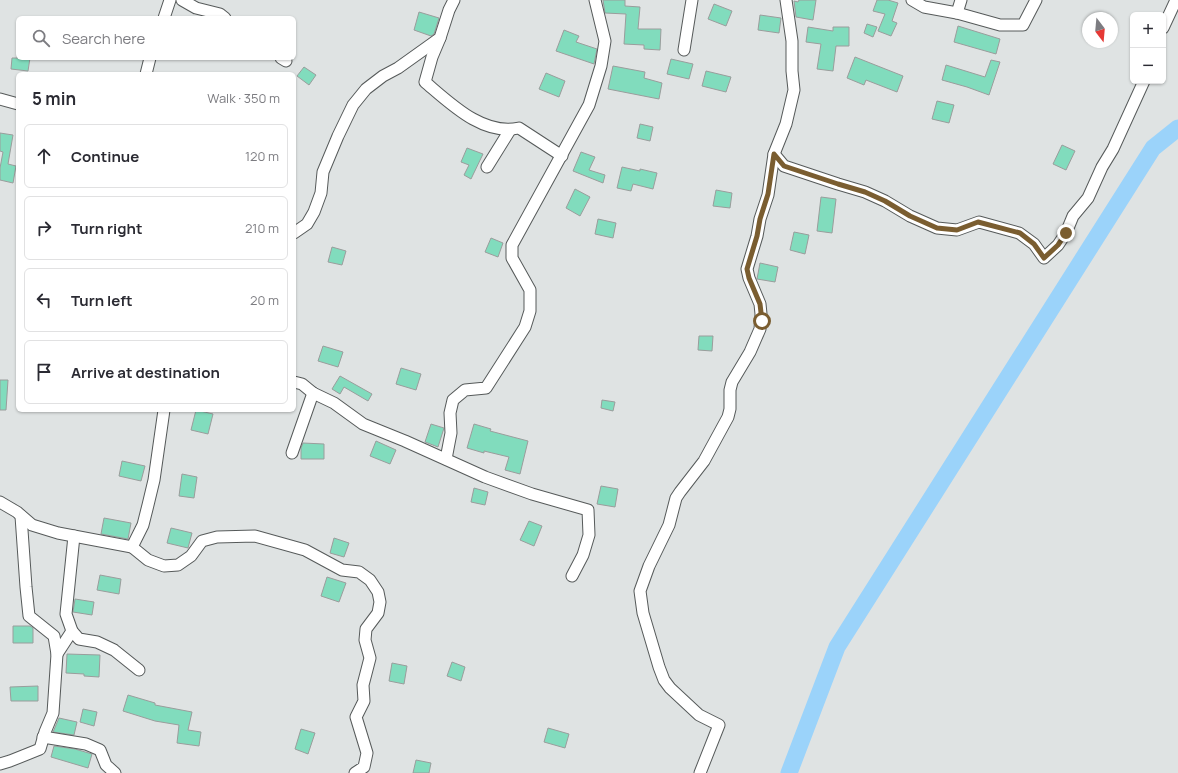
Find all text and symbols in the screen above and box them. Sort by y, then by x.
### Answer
north arrow [1082,12,1118,48]
map controls [1130,12,1166,84]
button: + [1130,12,1166,48]
search box [16,16,296,60]
icon: search [30,27,52,49]
text: Search here [62,28,145,49]
button: − [1130,48,1166,84]
text: 5 min [32,87,76,110]
text: Walk · 350 m [207,89,280,107]
icon: ahead [33,145,55,167]
text: Continue [71,146,139,167]
text: 120 m [245,147,279,165]
icon: right [33,217,55,239]
text: Turn right [71,218,142,239]
text: 210 m [245,219,279,237]
route end [1057,224,1075,242]
icon: left [33,289,55,311]
text: Turn left [71,290,133,311]
text: 20 m [250,291,279,309]
route start [753,312,771,330]
icon: arrive [33,361,55,383]
text: Arrive at destination [71,362,220,383]

